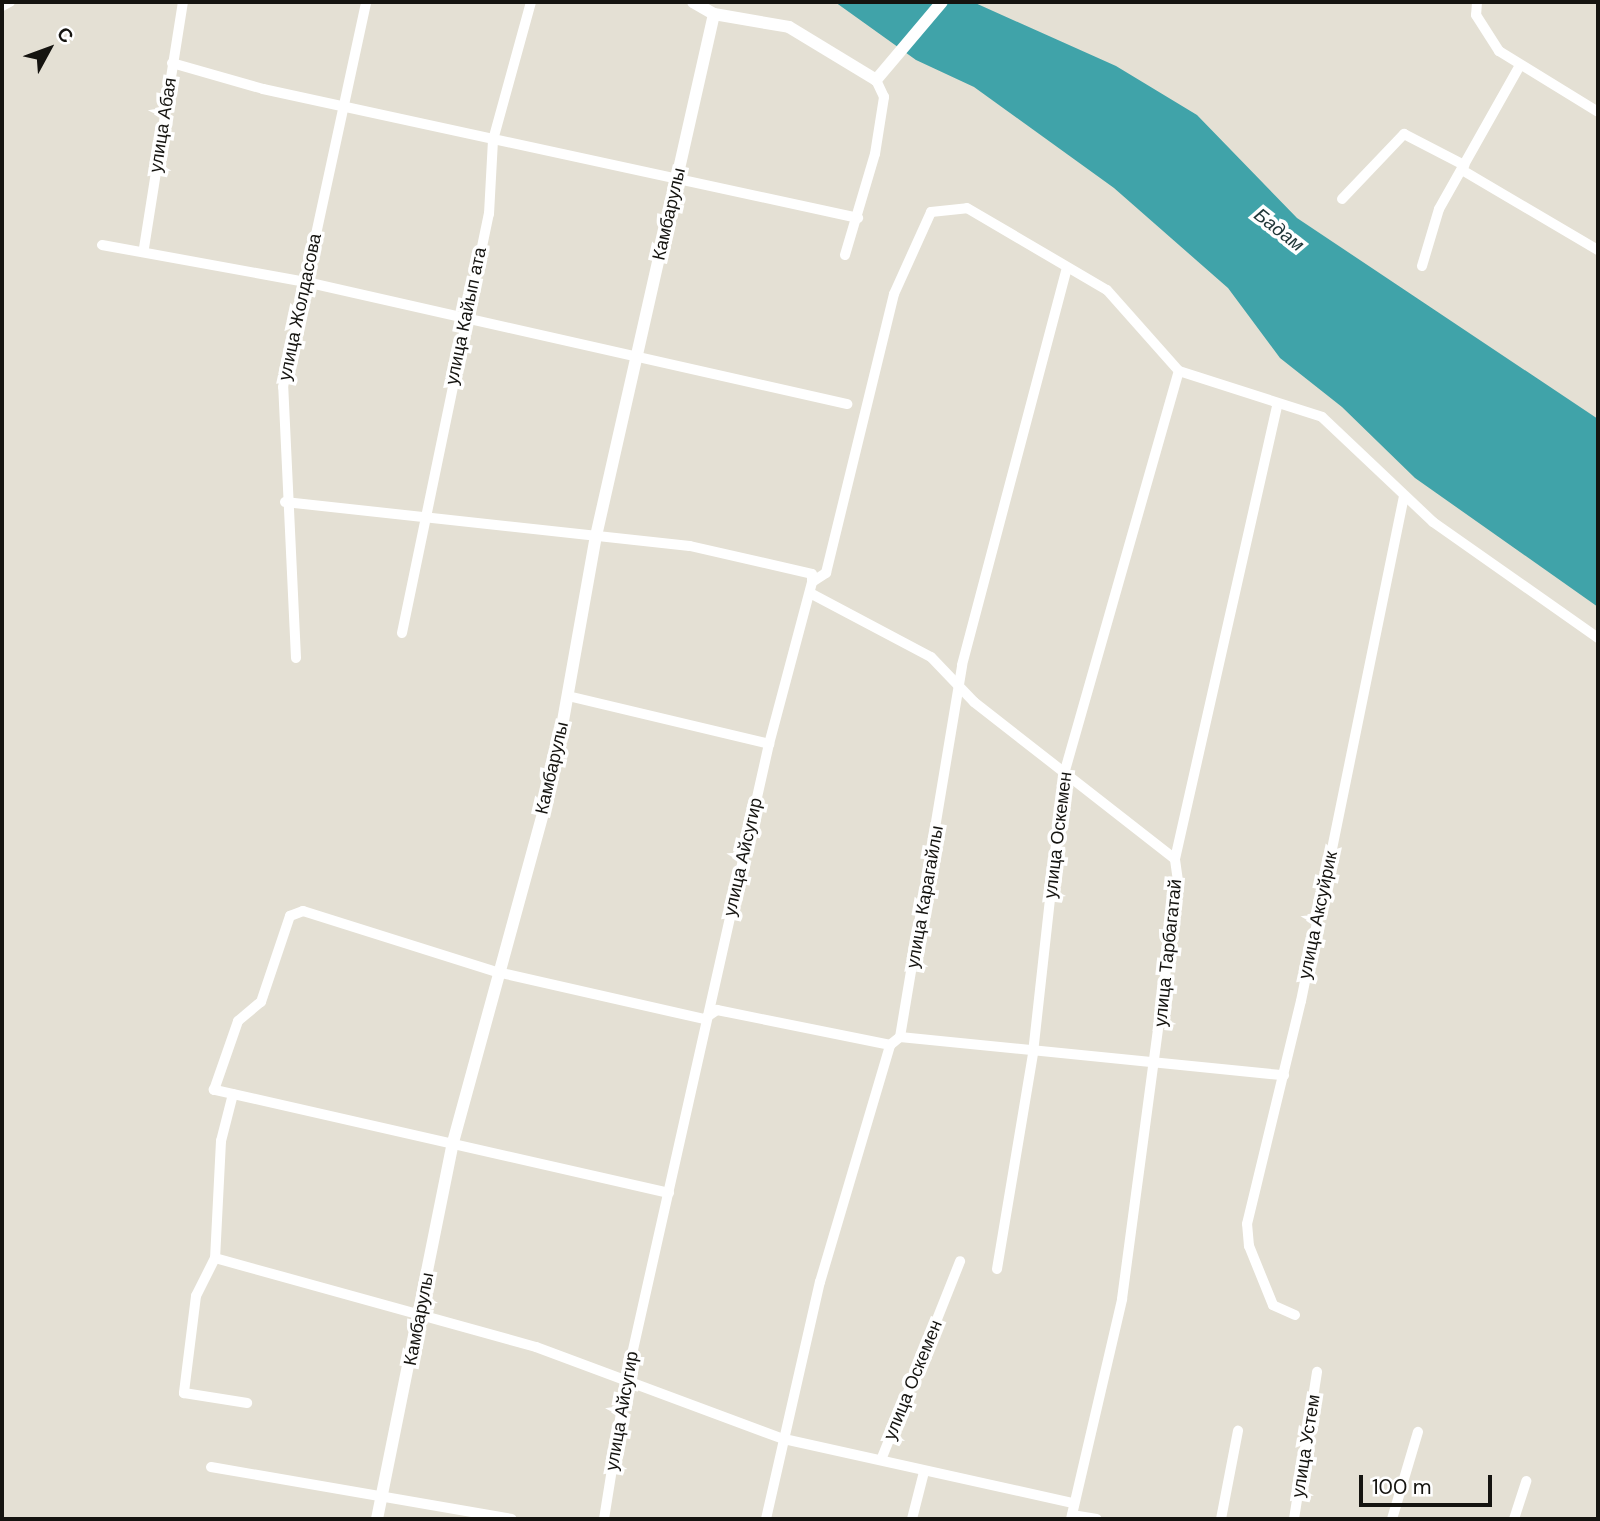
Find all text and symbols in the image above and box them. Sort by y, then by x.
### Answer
north arrow [14,14,84,84]
text: С [51,22,79,48]
street label: улица Абая [145,76,181,174]
street label: Камбарулы [648,166,690,262]
water label: Бадам [1250,203,1308,257]
street label: улица Жолдасова [274,231,326,383]
street label: улица Кайып ата [441,245,491,387]
street label: Камбарулы [531,720,573,816]
street label: улица Оскемен [1040,770,1076,900]
street label: улица Айсугир [719,796,767,918]
street label: улица Карагайлы [902,824,948,970]
street label: улица Аксуйрик [1294,849,1342,981]
street label: улица Тарбагатай [1150,878,1186,1028]
street label: Камбарулы [399,1271,439,1367]
street label: улица Оскемен [879,1317,947,1443]
street label: улица Айсугир [601,1350,643,1472]
street label: улица Устем [1287,1393,1325,1499]
scale bar [1362,1462,1495,1506]
text: 100 m [1372,1473,1432,1501]

